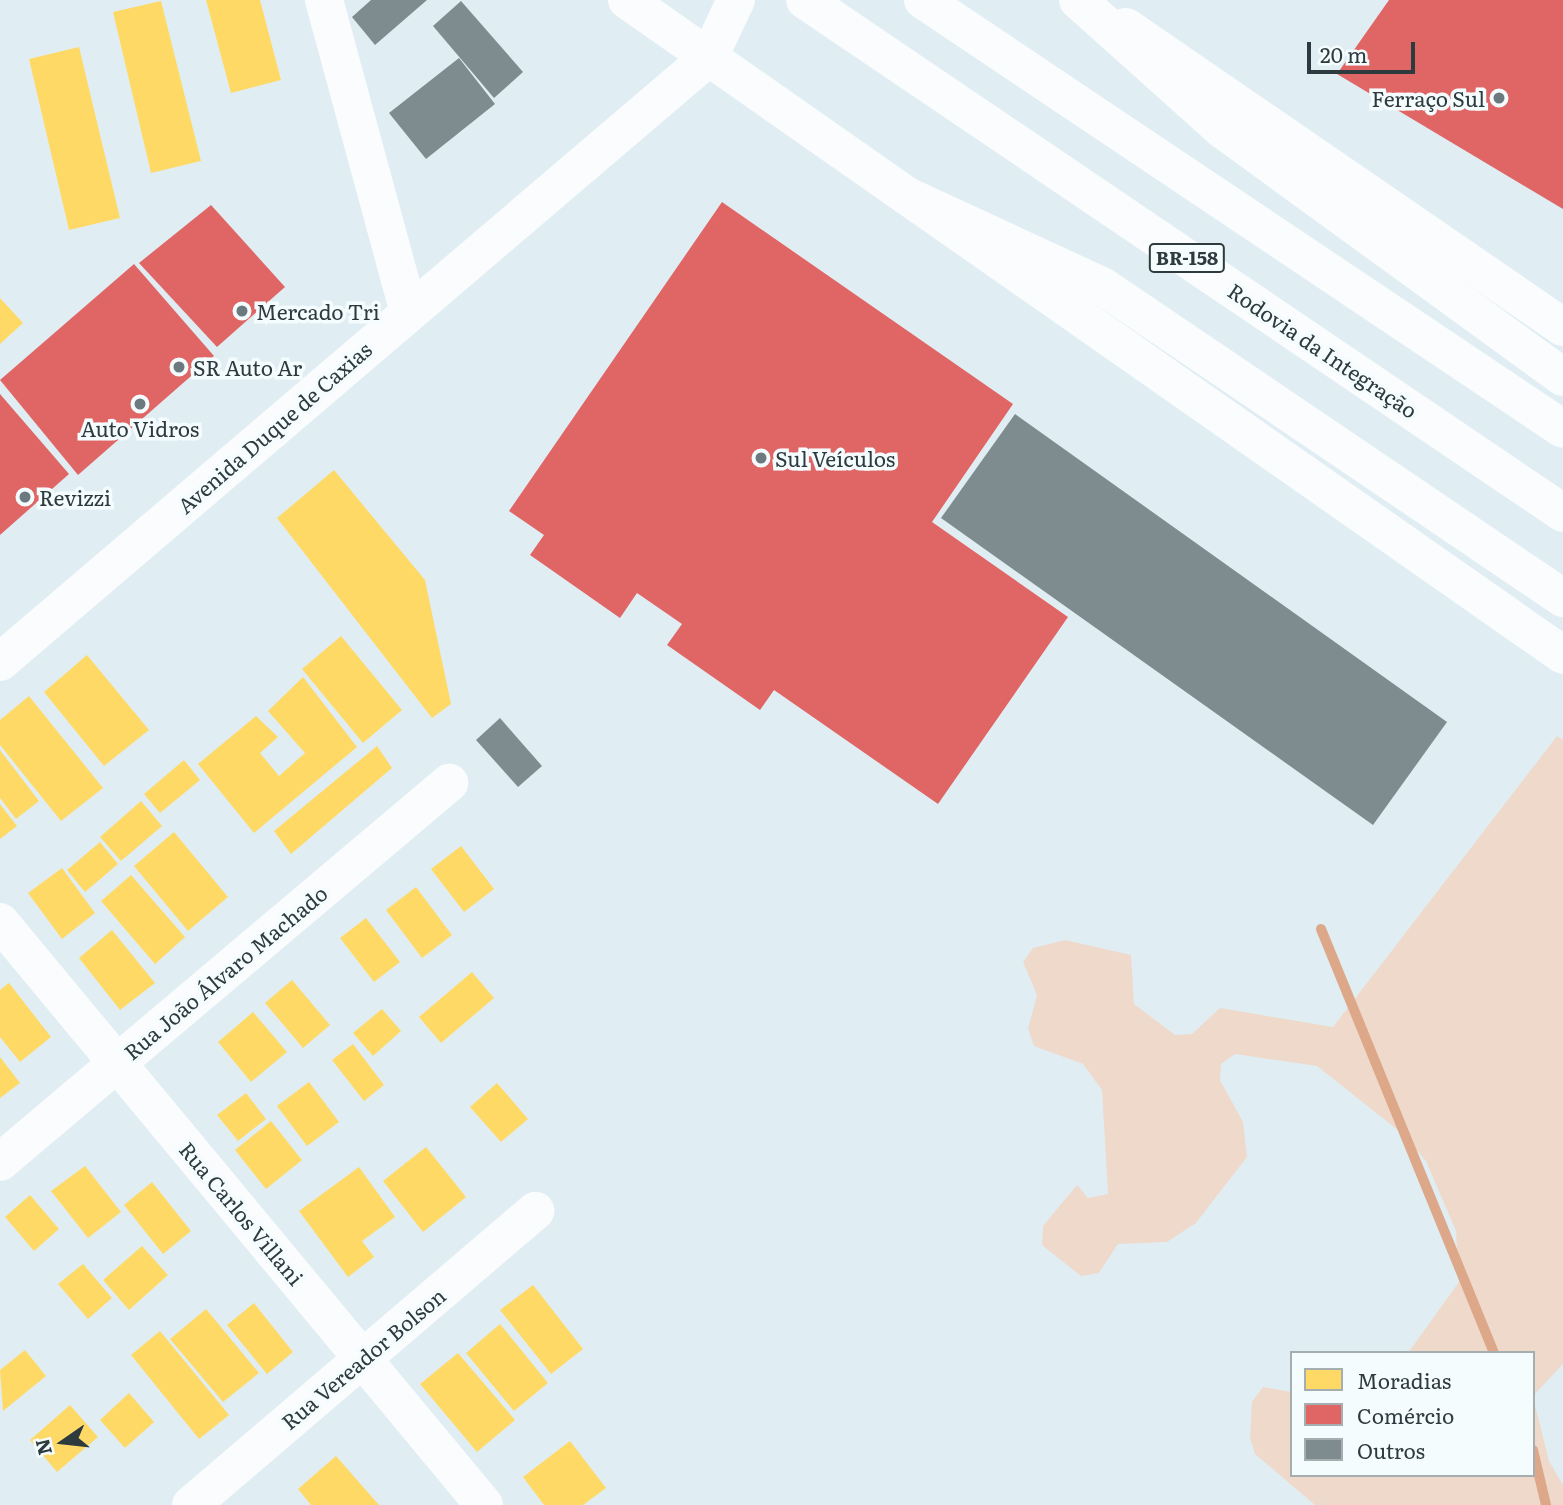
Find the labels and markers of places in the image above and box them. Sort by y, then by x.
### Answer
place label: Ferraço Sul [1372,85,1485,111]
marker: Ferraço Sul [1491,90,1507,106]
place label: Mercado Tri [256,298,380,324]
marker: Mercado Tri [234,303,250,319]
place label: SR Auto Ar [193,354,302,380]
marker: SR Auto Ar [171,359,187,375]
marker: Auto Vidros [132,396,148,412]
place label: Auto Vidros [81,415,199,441]
place label: Sul Veículos [775,445,895,471]
marker: Sul Veículos [753,450,769,466]
place label: Revizzi [39,484,111,510]
marker: Revizzi [17,489,33,505]

